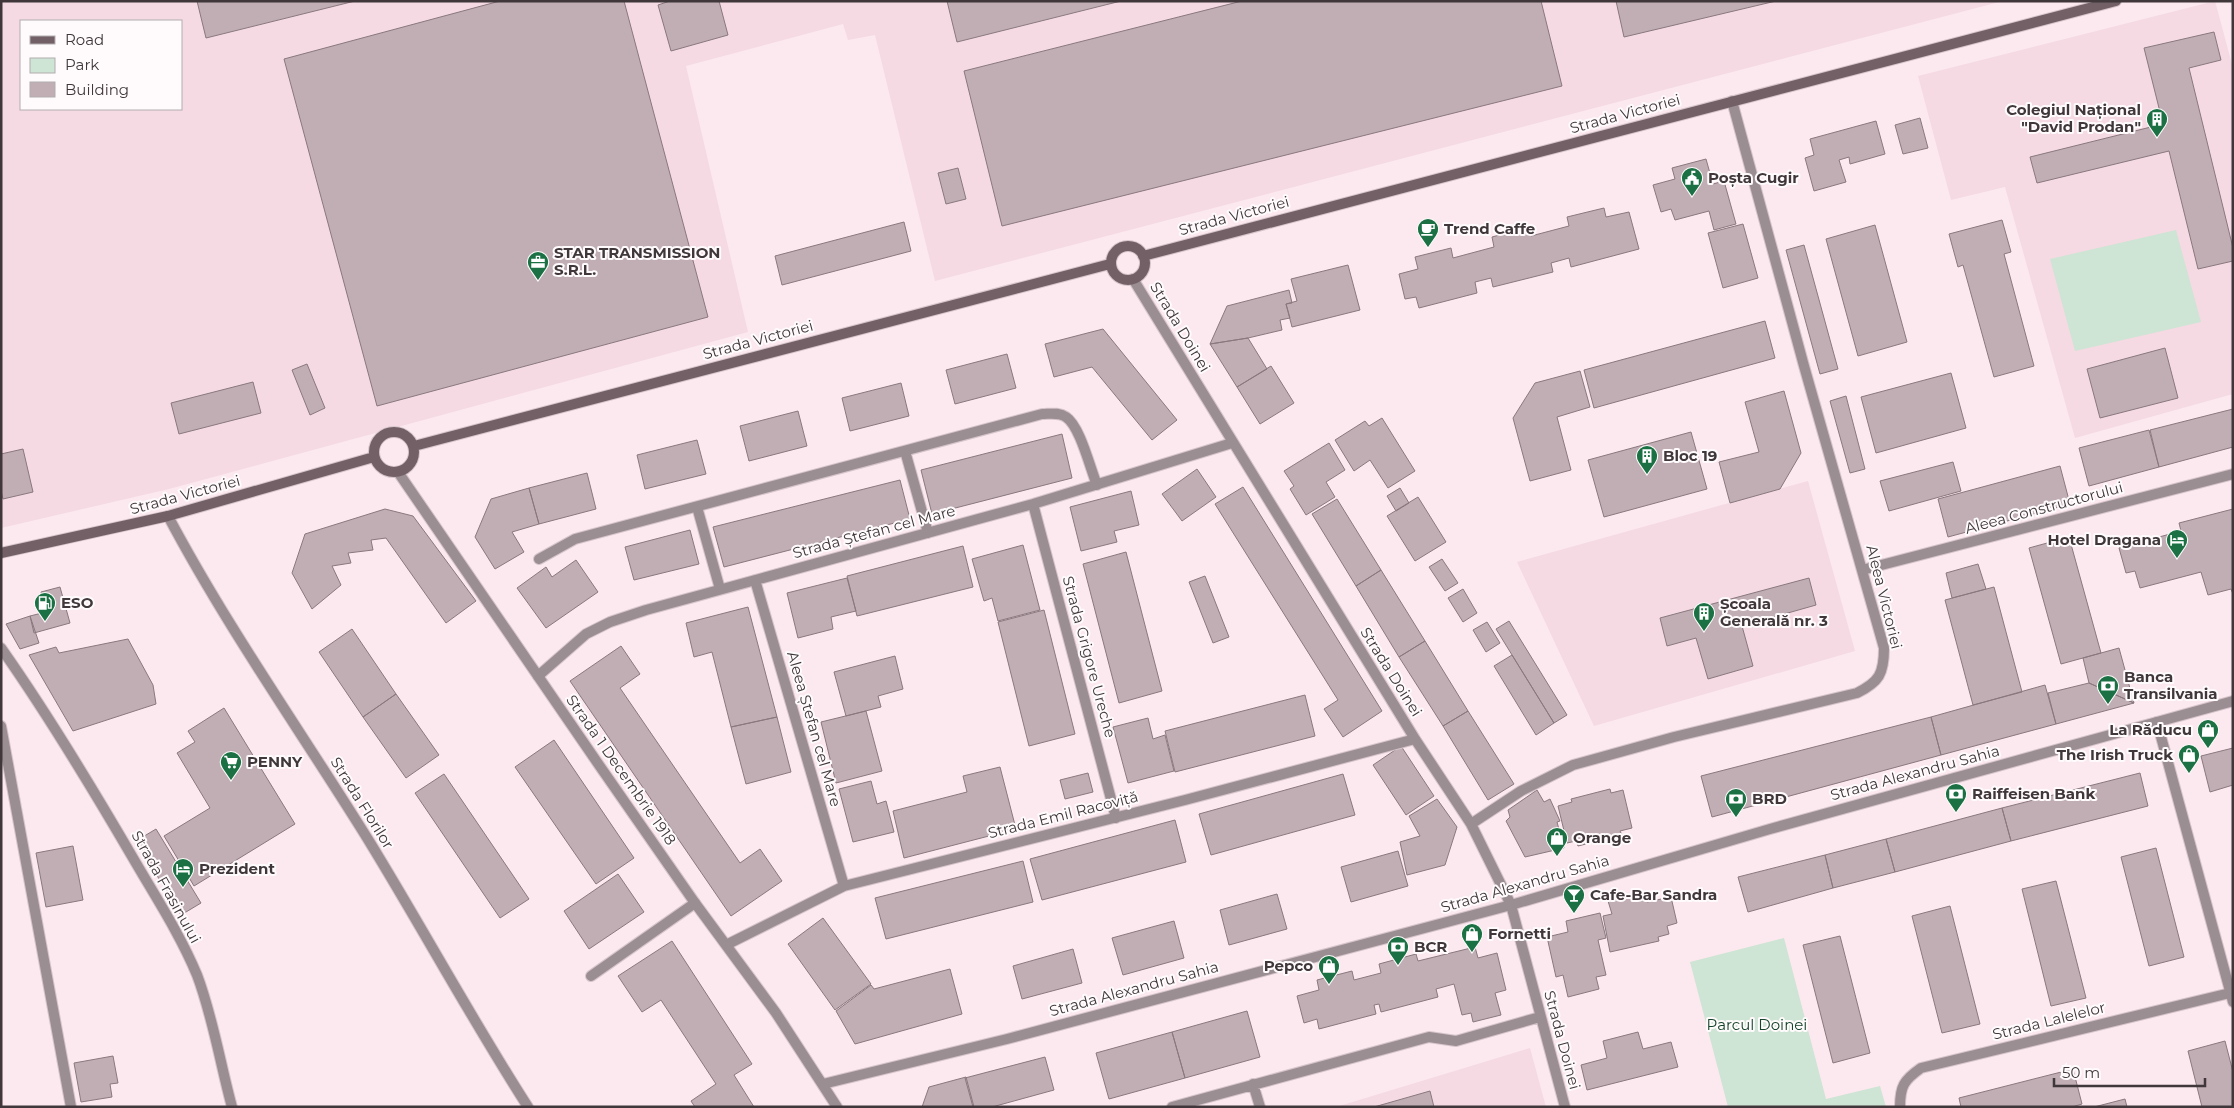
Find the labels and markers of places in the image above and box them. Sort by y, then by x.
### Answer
place label: Colegiul Național "David Prodan" [2006,100,2141,136]
building icon: Colegiul Național "David Prodan" [2145,107,2169,138]
public building icon: Poșta Cugir [1680,166,1704,197]
place label: Poșta Cugir [1708,168,1799,188]
cafe icon: Trend Caffe [1416,217,1440,248]
place label: Trend Caffe [1444,219,1535,238]
place label: STAR TRANSMISSION S.R.L. [554,243,721,279]
office icon: STAR TRANSMISSION S.R.L. [526,250,550,281]
building icon: Bloc 19 [1635,444,1659,475]
place label: Bloc 19 [1663,446,1717,465]
hotel icon: Hotel Dragana [2165,528,2189,559]
place label: Hotel Dragana [2048,530,2161,549]
fuel station icon: ESO [33,591,57,622]
place label: ESO [61,593,94,612]
place label: Școala Generală nr. 3 [1720,594,1828,630]
building icon: Școala Generală nr. 3 [1692,601,1716,632]
place label: Banca Transilvania [2124,667,2218,703]
bank icon: Banca Transilvania [2096,674,2120,705]
shop icon: La Răducu [2196,718,2220,749]
place label: La Răducu [2109,720,2192,739]
shop icon: The Irish Truck [2177,743,2201,774]
place label: The Irish Truck [2057,745,2173,764]
supermarket icon: PENNY [219,750,243,781]
place label: PENNY [247,752,303,771]
bank icon: Raiffeisen Bank [1944,782,1968,813]
place label: Raiffeisen Bank [1972,784,2095,803]
bank icon: BRD [1724,787,1748,818]
place label: BRD [1752,789,1787,808]
shop icon: Orange [1545,826,1569,857]
place label: Orange [1573,828,1631,847]
hotel icon: Prezident [171,857,195,888]
place label: Prezident [199,859,275,878]
bar icon: Cafe-Bar Sandra [1562,883,1586,914]
place label: Cafe-Bar Sandra [1590,885,1717,904]
shop icon: Fornetti [1460,922,1484,953]
place label: Fornetti [1488,924,1551,943]
bank icon: BCR [1386,935,1410,966]
place label: BCR [1414,937,1447,956]
shop icon: Pepco [1317,954,1341,985]
place label: Pepco [1264,956,1313,975]

